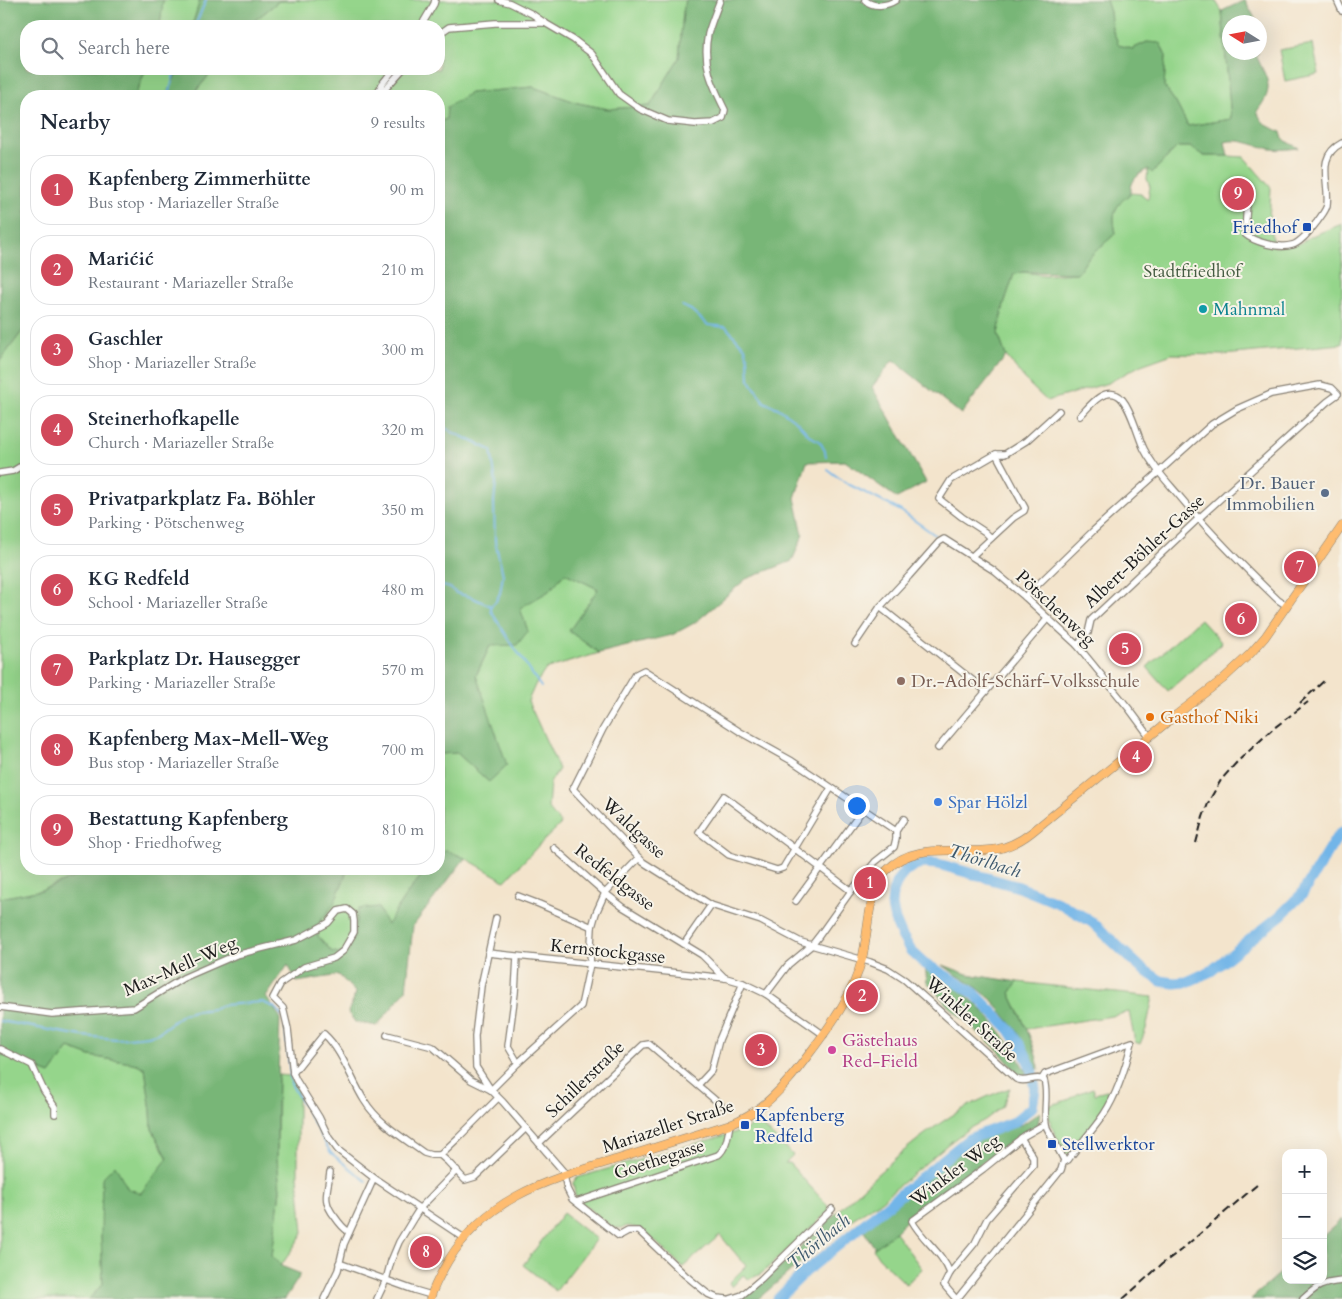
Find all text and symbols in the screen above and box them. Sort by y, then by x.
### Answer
north arrow [1222,15,1267,60]
search box [20,20,445,75]
icon: search [38,34,66,62]
text: Search here [78,35,170,61]
text: Nearby [40,108,111,137]
text: 9 results [371,112,425,134]
text: Kapfenberg Zimmerhütte [88,166,311,192]
pin: 9 [1222,175,1254,213]
text: 1 [53,179,61,201]
text: 90 m [390,179,424,201]
text: Bus stop · Mariazeller Straße [88,192,279,214]
place label: Friedhof [1232,215,1301,240]
marker: Friedhof [1301,221,1313,233]
text: Marićić [88,246,154,272]
text: 2 [53,259,61,281]
text: 210 m [382,259,424,281]
park label: Stadtfriedhof [1143,259,1244,284]
text: Restaurant · Mariazeller Straße [88,272,294,294]
place label: Mahnmal [1213,297,1286,322]
marker: Mahnmal [1197,303,1209,315]
text: Gaschler [88,326,163,352]
text: 3 [53,339,61,361]
text: 300 m [382,339,424,361]
text: Shop · Mariazeller Straße [88,352,256,374]
text: Steinerhofkapelle [88,406,240,432]
text: 4 [53,419,61,441]
text: 320 m [382,419,424,441]
text: Church · Mariazeller Straße [88,432,274,454]
place label: Dr. Bauer Immobilien [1226,471,1316,517]
text: Privatparkplatz Fa. Böhler [88,486,315,512]
marker: Dr. Bauer Immobilien [1319,487,1331,499]
street label: Albert-Böhler-Gasse [1078,489,1210,614]
text: 5 [53,499,61,521]
text: 350 m [382,499,424,521]
text: Parking · Pötschenweg [88,512,244,534]
pin: 7 [1284,548,1316,586]
street label: Pötschenweg [1010,565,1102,653]
text: KG Redfeld [88,566,190,592]
text: 6 [53,579,61,601]
text: 480 m [382,579,424,601]
text: School · Mariazeller Straße [88,592,268,614]
pin: 6 [1225,600,1257,638]
pin: 5 [1109,630,1141,668]
text: Parkplatz Dr. Hausegger [88,646,300,672]
text: 7 [53,659,61,681]
text: 570 m [382,659,424,681]
place label: Dr.-Adolf-Schärf-Volksschule [911,669,1140,694]
text: Parking · Mariazeller Straße [88,672,276,694]
marker: Dr.-Adolf-Schärf-Volksschule [895,675,907,687]
place label: Gasthof Niki [1160,705,1259,730]
marker: Gasthof Niki [1144,711,1156,723]
text: Kapfenberg Max-Mell-Weg [88,726,328,752]
pin: 4 [1120,738,1152,776]
text: 8 [53,739,61,761]
text: 700 m [382,739,424,761]
text: Bus stop · Mariazeller Straße [88,752,279,774]
place label: Spar Hölzl [948,790,1028,815]
street label: Waldgasse [595,791,671,865]
your location [844,793,870,819]
marker: Spar Hölzl [932,796,944,808]
text: Bestattung Kapfenberg [88,806,288,832]
text: 9 [53,819,61,841]
text: 810 m [382,819,424,841]
text: Shop · Friedhofweg [88,832,221,854]
street label: Redfeldgasse [569,838,660,917]
water label: Thörlbach [945,838,1024,884]
pin: 1 [854,864,886,902]
street label: Max-Mell-Weg [119,930,242,1003]
street label: Kernstockgasse [549,933,667,970]
street label: Winkler Straße [919,970,1023,1068]
pin: 2 [846,977,878,1015]
place label: Gästehaus Red-Field [842,1028,918,1074]
pin: 3 [745,1031,777,1069]
street label: Schillerstraße [540,1035,630,1123]
marker: Gästehaus Red-Field [826,1044,838,1056]
street label: Mariazeller Straße [599,1093,737,1160]
place label: Kapfenberg Redfeld [755,1103,845,1149]
marker: Kapfenberg Redfeld [739,1119,751,1131]
street label: Winkler Weg [904,1128,1006,1213]
place label: Stellwerktor [1062,1132,1155,1157]
street label: Goethegasse [611,1133,708,1186]
marker: Stellwerktor [1046,1138,1058,1150]
map controls [1282,1149,1327,1284]
button: + [1282,1149,1327,1194]
button: − [1282,1194,1327,1239]
water label: Thörlbach [782,1208,856,1276]
pin: 8 [410,1233,442,1271]
button: layers [1282,1239,1327,1284]

